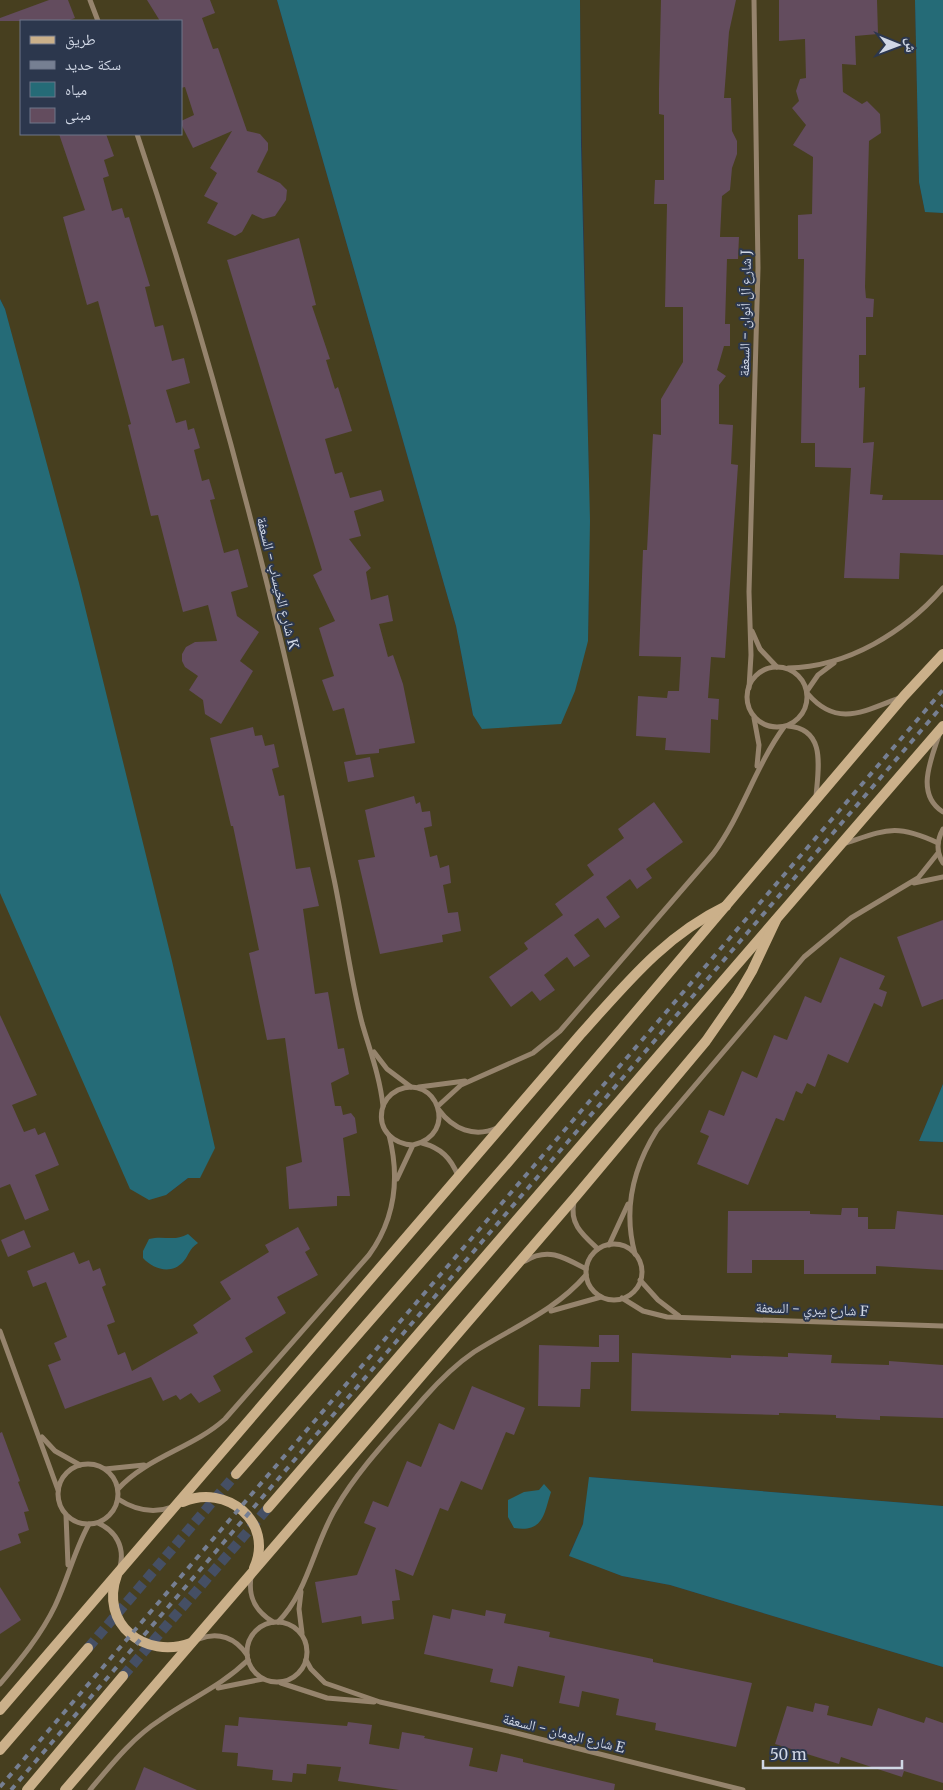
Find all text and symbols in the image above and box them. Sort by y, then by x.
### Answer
legend [20,20,182,135]
north arrow [873,20,923,70]
text: طريق [65,30,96,50]
text: ش [902,38,920,53]
text: سكة حديد [65,55,121,74]
text: مياه [65,80,87,99]
text: مبنى [65,105,91,125]
street label: شارع آل أنوان - السعفة J [735,250,756,376]
street label: شارع الخيساب - السعفة K [252,515,303,652]
street label: شارع يبري - السعفة F [755,1298,869,1323]
street label: شارع البومان - السعفة E [501,1709,627,1758]
scale bar [763,1738,902,1770]
text: 50 m [770,1745,807,1764]

